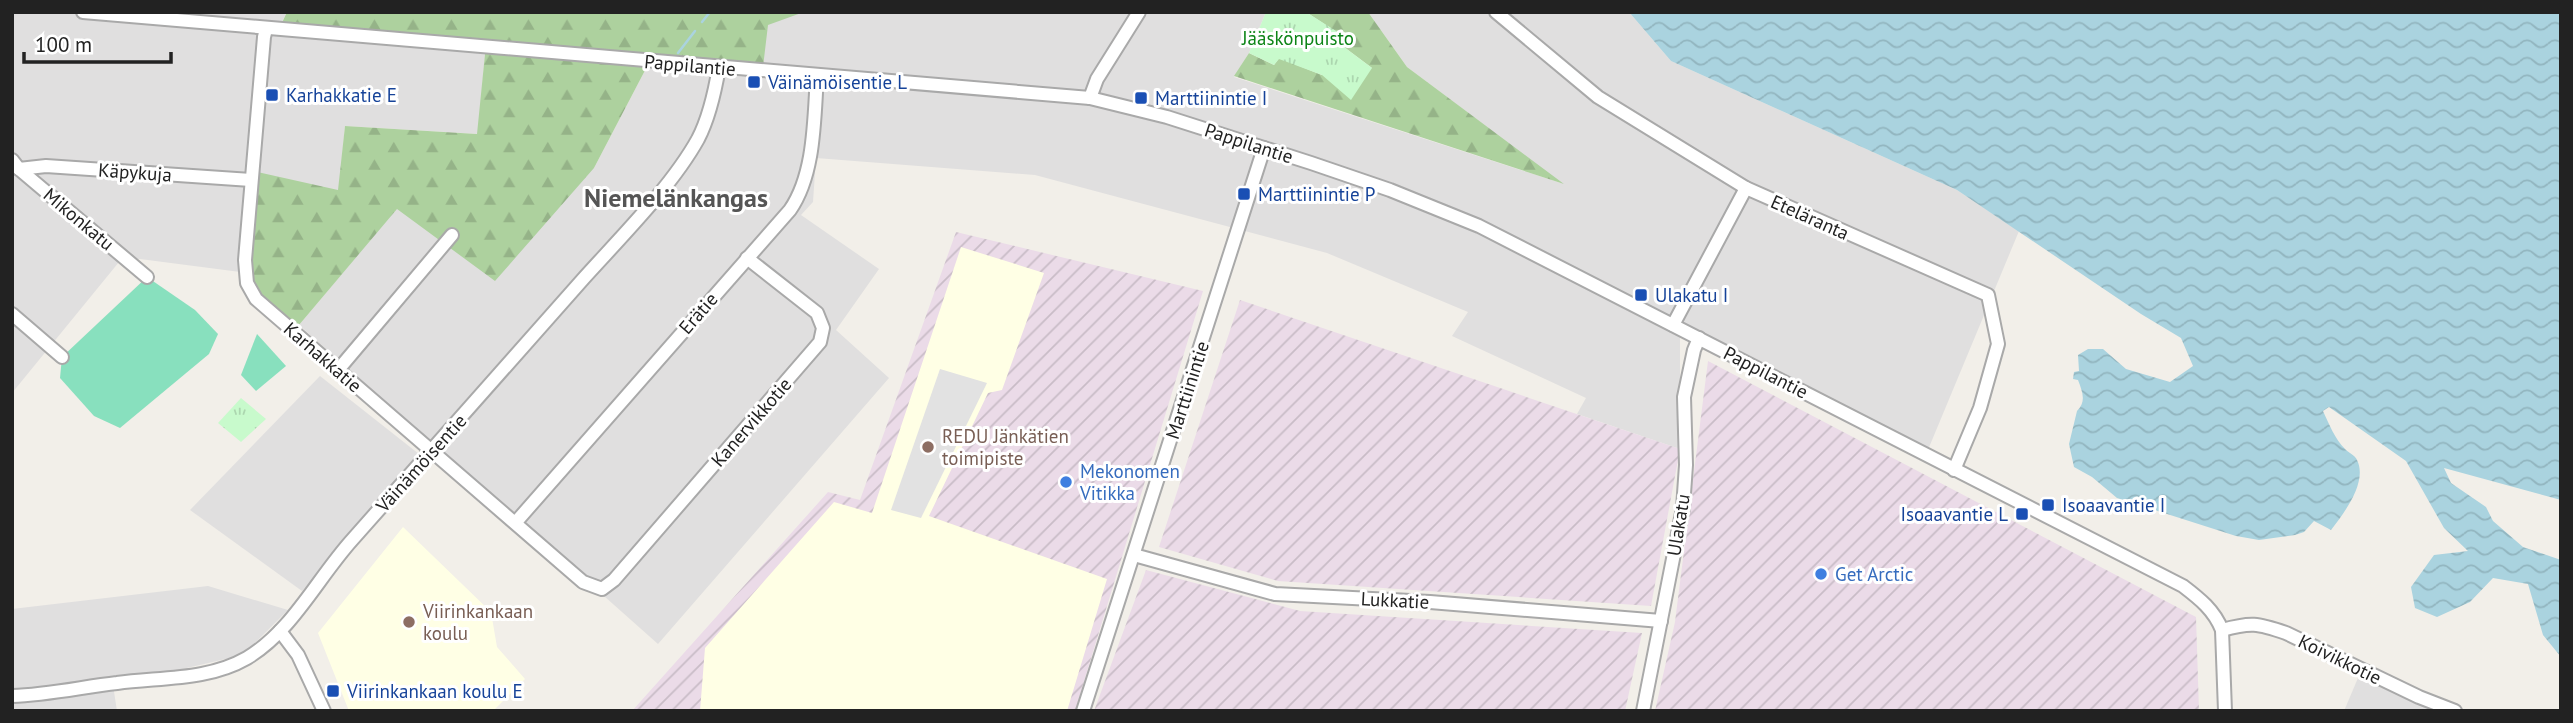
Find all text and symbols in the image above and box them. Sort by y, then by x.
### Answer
scale bar [24,21,172,65]
park label: Jääskönpuisto [1241,26,1354,50]
text: 100 m [35,31,92,58]
street label: Pappilantie [643,49,737,81]
place label: Väinämöisentie L [767,70,907,94]
marker: Väinämöisentie L [746,74,762,90]
place label: Karhakkatie E [286,83,397,107]
place label: Marttiinintie I [1155,86,1267,110]
marker: Karhakkatie E [264,87,280,103]
marker: Marttiinintie I [1133,90,1149,106]
street label: Pappilantie [1202,117,1296,169]
street label: Käpykuja [97,157,173,187]
district label: Niemelänkangas [584,181,768,214]
place label: Marttiinintie P [1258,182,1375,206]
street label: Mikonkatu [39,183,119,255]
marker: Marttiinintie P [1236,186,1252,202]
street label: Eteläranta [1767,189,1853,245]
place label: Ulakatu I [1655,283,1728,307]
street label: Erätie [673,287,723,339]
marker: Ulakatu I [1633,287,1649,303]
street label: Karhakkatie [279,317,367,397]
street label: Marttiinintie [1160,338,1214,442]
street label: Pappilantie [1720,341,1812,403]
street label: Kanervikkotie [706,372,796,472]
street label: Väinämöisentie [370,409,471,518]
place label: REDU Jänkätien toimipiste [942,424,1069,470]
marker: REDU Jänkätien toimipiste [920,439,936,455]
place label: Mekonomen Vitikka [1079,459,1180,505]
marker: Mekonomen Vitikka [1058,474,1074,490]
street label: Ulakatu [1661,492,1695,558]
place label: Isoaavantie I [2062,493,2165,517]
marker: Isoaavantie I [2040,497,2056,513]
place label: Isoaavantie L [1900,502,2008,526]
marker: Isoaavantie L [2014,506,2030,522]
place label: Get Arctic [1835,562,1913,586]
marker: Get Arctic [1813,566,1829,582]
street label: Lukkatie [1360,586,1430,614]
place label: Viirinkankaan koulu [422,599,533,645]
marker: Viirinkankaan koulu [401,614,417,630]
street label: Koivikkotie [2294,629,2386,689]
place label: Viirinkankaan koulu E [346,679,523,703]
marker: Viirinkankaan koulu E [325,683,341,699]

